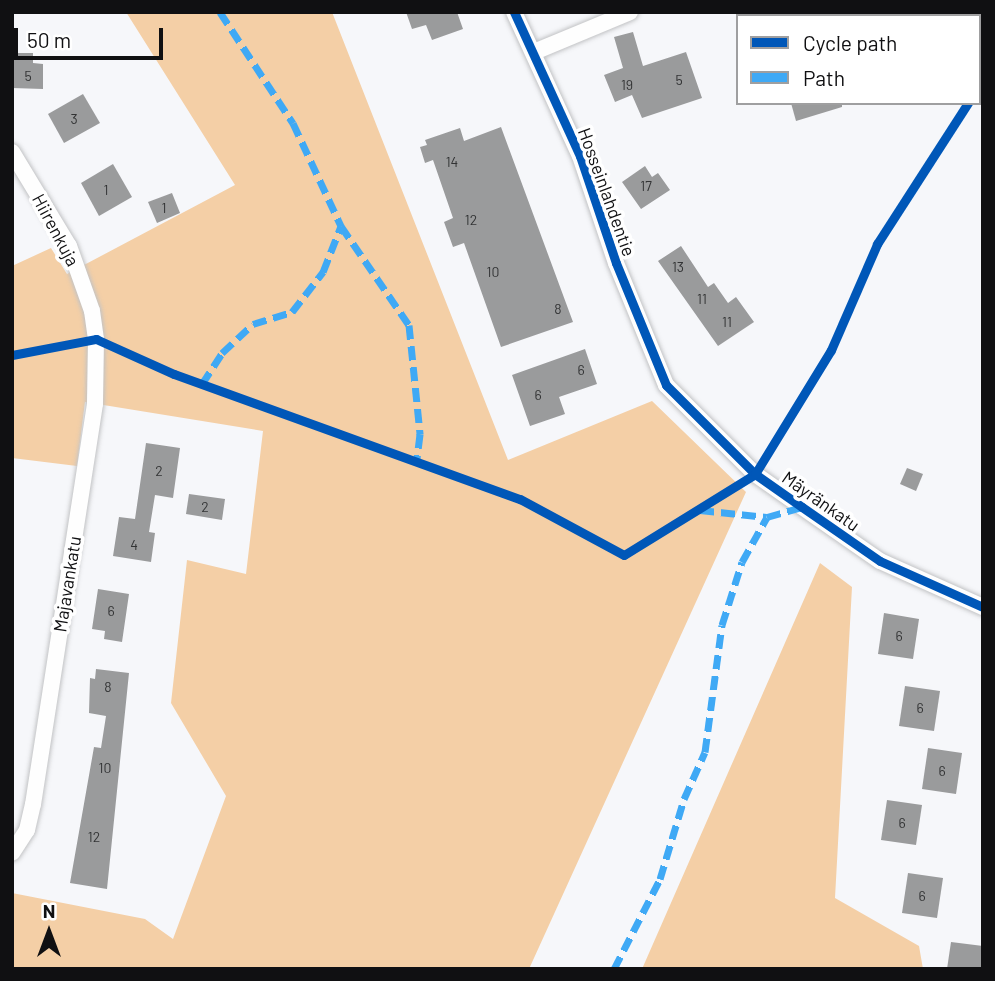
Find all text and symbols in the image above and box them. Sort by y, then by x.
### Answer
scale bar [18,14,166,58]
legend [736,14,981,105]
text: 50 m [27,27,71,52]
text: Cycle path [803,30,897,55]
text: Path [803,65,845,90]
house number: 5 [24,68,32,84]
house number: 5 [675,72,683,88]
house number: 19 [621,77,633,93]
house number: 3 [70,111,78,127]
street label: Hosseinlahdentie [574,125,640,259]
house number: 14 [446,154,458,170]
house number: 17 [640,178,652,194]
house number: 1 [104,182,108,198]
street label: Hiirenkuja [28,190,84,270]
house number: 1 [162,200,166,216]
house number: 12 [465,212,477,228]
house number: 13 [672,259,684,275]
house number: 10 [487,264,499,280]
house number: 11 [697,291,707,307]
house number: 8 [554,301,562,317]
house number: 11 [722,314,732,330]
house number: 6 [577,362,585,378]
house number: 6 [534,387,542,403]
house number: 2 [155,463,163,479]
street label: Mäyränkatu [778,466,864,536]
house number: 2 [201,499,209,515]
street label: Majavankatu [49,534,85,634]
house number: 4 [130,537,138,553]
house number: 6 [107,603,115,619]
house number: 6 [895,628,903,644]
house number: 8 [104,679,112,695]
house number: 6 [916,700,924,716]
house number: 10 [99,760,111,776]
house number: 6 [938,763,946,779]
house number: 6 [898,815,906,831]
house number: 12 [88,829,100,845]
house number: 6 [918,888,926,904]
north arrow [14,897,84,967]
text: N [43,899,55,922]

